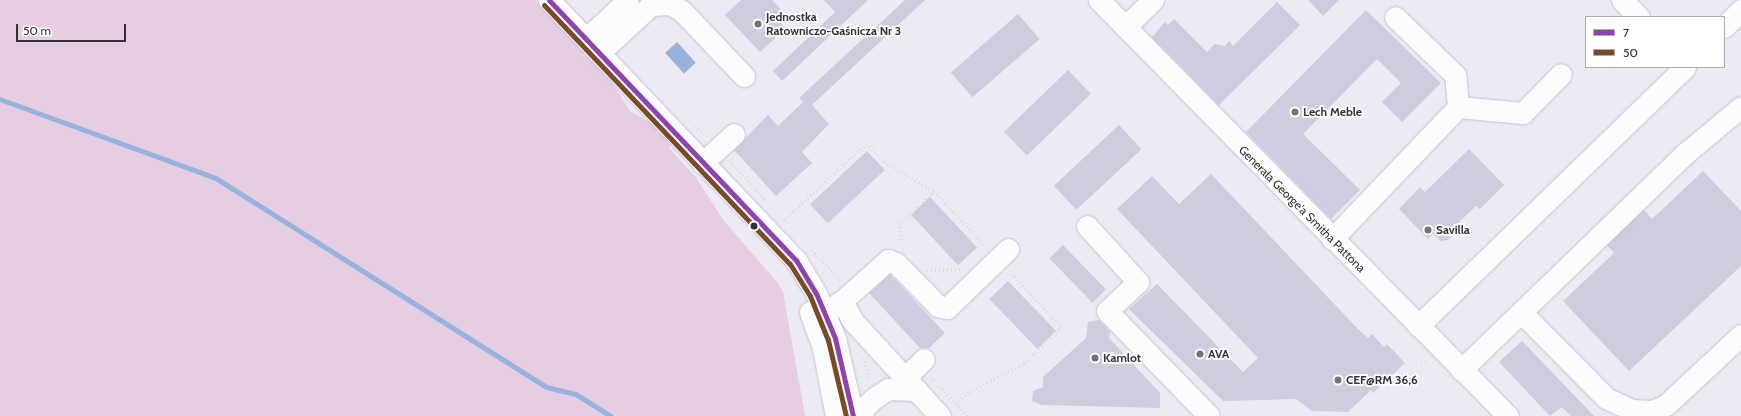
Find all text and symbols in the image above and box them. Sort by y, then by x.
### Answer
place label: Jednostka Ratowniczo-Gaśnicza Nr 3 [766,10,901,38]
scale bar [18,16,128,42]
legend [1585,16,1725,68]
marker: Jednostka Ratowniczo-Gaśnicza Nr 3 [753,19,763,29]
text: 50 m [23,23,51,38]
text: 7 [1623,25,1629,40]
text: 50 [1623,45,1638,60]
place label: Lech Meble [1303,105,1362,119]
marker: Lech Meble [1290,107,1300,117]
street label: Generała George'a Smitha Pattona [1236,143,1368,275]
unlabelled marker [749,221,759,231]
place label: Savilla [1436,223,1470,237]
marker: Savilla [1423,225,1433,235]
place label: AVA [1208,347,1229,361]
marker: AVA [1195,349,1205,359]
place label: Kamlot [1103,351,1141,365]
marker: Kamlot [1090,353,1100,363]
place label: CEF@RM 36,6 [1346,373,1418,387]
marker: CEF@RM 36,6 [1333,375,1343,385]

